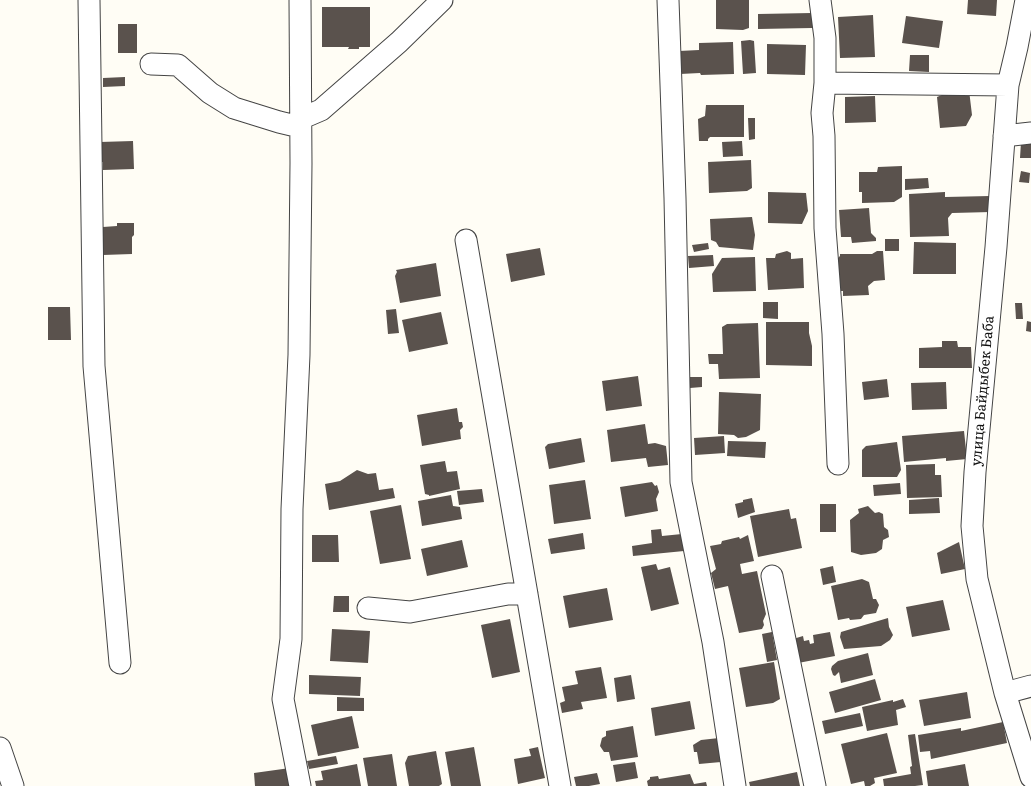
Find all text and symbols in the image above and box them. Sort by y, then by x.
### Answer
street label: улица Байдыбек Баба [968,315,998,467]

